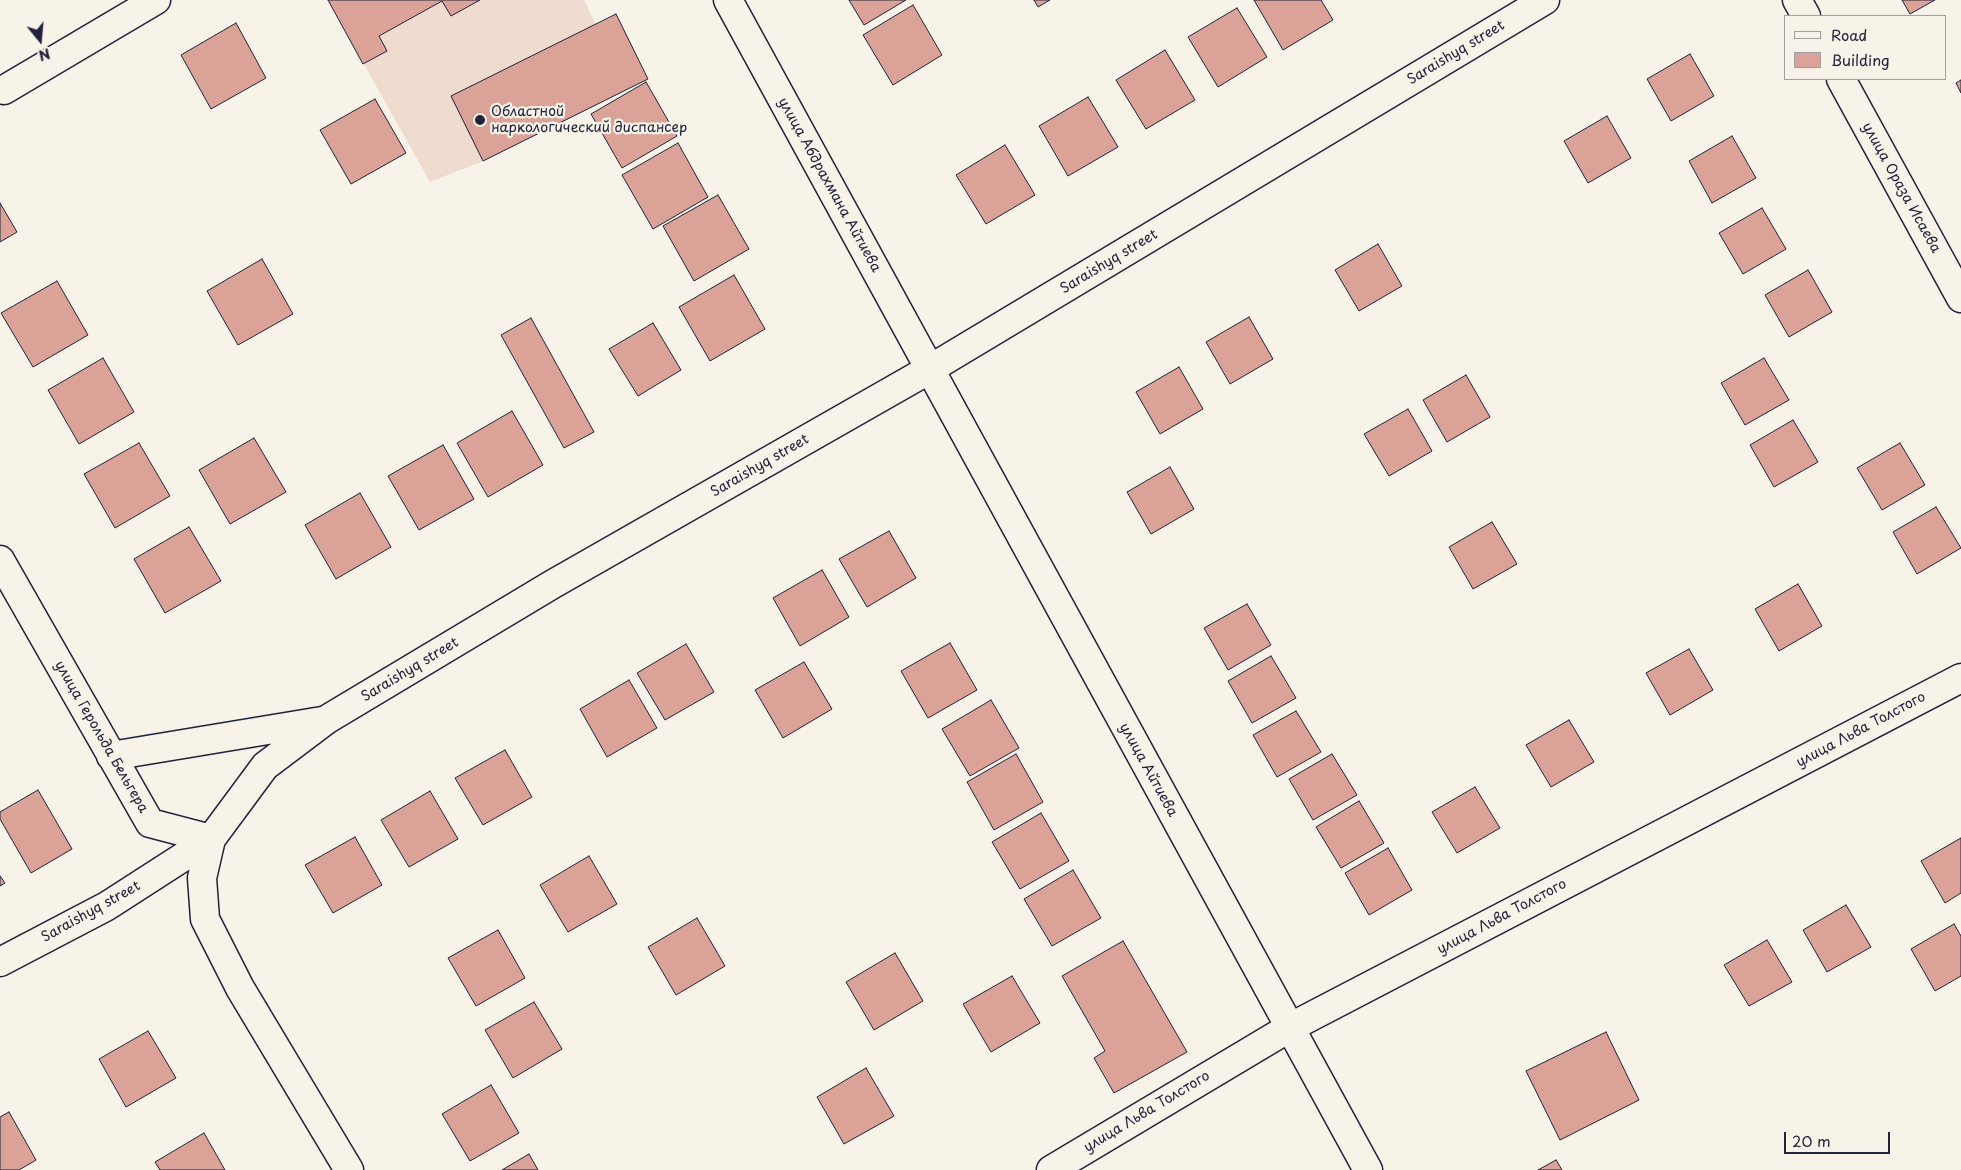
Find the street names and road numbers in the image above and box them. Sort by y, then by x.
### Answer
street label: Saraishyq street [1404,17,1508,89]
street label: улица Абдрахмана Айтиева [774,95,884,275]
street label: улица Ораза Исаева [1858,120,1944,256]
street label: Saraishyq street [1057,226,1161,298]
street label: Saraishyq street [708,431,812,501]
street label: Saraishyq street [358,634,462,706]
street label: улица Герольда Бельгера [50,658,152,816]
street label: улица Льва Толстого [1793,689,1929,771]
street label: улица Айтиева [1115,720,1181,820]
street label: улица Льва Толстого [1434,876,1570,958]
street label: Saraishyq street [39,878,143,946]
street label: улица Льва Толстого [1081,1068,1213,1156]

